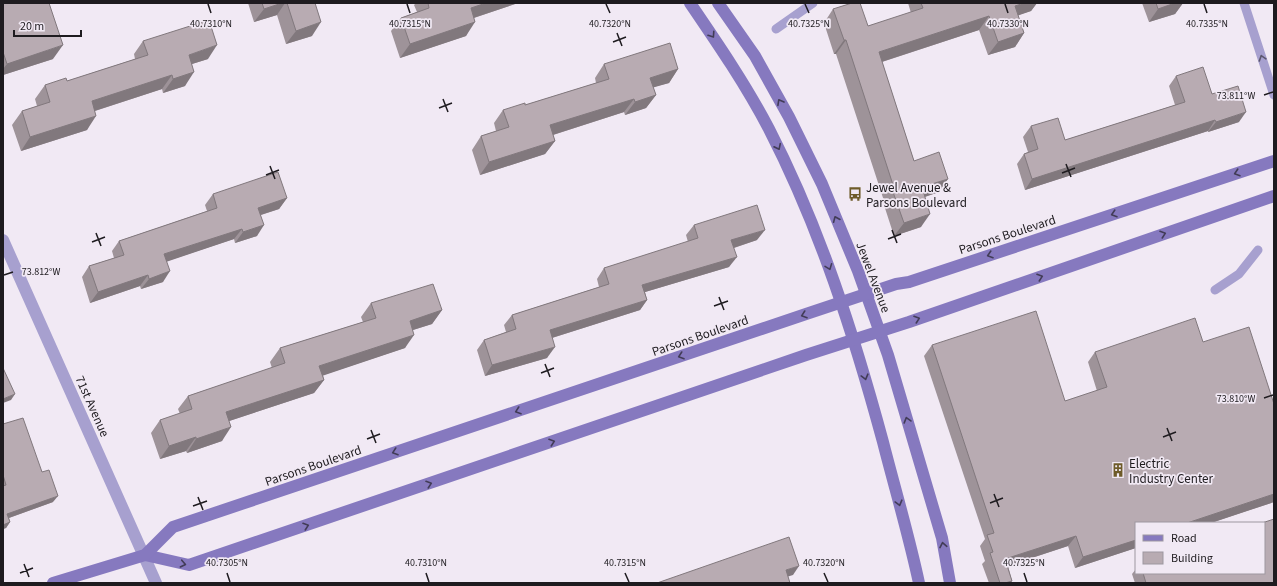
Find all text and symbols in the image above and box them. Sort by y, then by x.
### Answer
scale bar [14,12,81,38]
text: 40.7310°N [190,17,232,31]
text: 40.7315°N [389,17,431,31]
text: 40.7320°N [589,17,631,31]
text: 40.7325°N [788,17,830,31]
text: 40.7330°N [987,17,1029,31]
text: 40.7335°N [1186,17,1228,31]
text: 20 m [20,18,44,35]
one-way arrow [707,31,715,38]
one-way arrow [1258,54,1267,61]
text: 73.811°W [1217,89,1255,103]
one-way arrow [777,99,785,106]
one-way arrow [773,143,781,150]
one-way arrow [1234,168,1241,177]
place label: Jewel Avenue & Parsons Boulevard [866,179,967,212]
bus stop icon: Jewel Avenue & Parsons Boulevard [847,186,863,202]
one-way arrow [1110,209,1117,218]
street label: Parsons Boulevard [956,211,1058,259]
one-way arrow [833,216,841,223]
one-way arrow [1159,230,1166,239]
street label: Jewel Avenue [851,239,895,315]
one-way arrow [987,250,994,259]
one-way arrow [824,263,832,270]
text: 73.812°W [22,265,60,279]
one-way arrow [1036,273,1043,281]
one-way arrow [801,310,808,318]
street label: Parsons Boulevard [650,311,751,361]
one-way arrow [913,316,920,324]
one-way arrow [678,351,685,360]
street label: 71st Avenue [71,373,114,440]
one-way arrow [861,374,869,381]
text: 73.810°W [1217,392,1255,406]
one-way arrow [515,406,522,415]
one-way arrow [903,416,912,423]
one-way arrow [548,438,555,447]
street label: Parsons Boulevard [263,441,364,491]
one-way arrow [392,448,399,456]
place label: Electric Industry Center [1129,455,1214,488]
building icon: Electric Industry Center [1110,462,1126,478]
one-way arrow [425,480,432,488]
one-way arrow [894,499,903,506]
one-way arrow [302,522,309,530]
legend [1135,522,1265,574]
text: Road [1171,530,1197,547]
one-way arrow [939,542,948,548]
text: Building [1171,550,1213,567]
text: 40.7305°N [206,556,248,570]
text: 40.7310°N [405,556,447,570]
text: 40.7315°N [604,556,646,570]
text: 40.7320°N [803,556,845,570]
text: 40.7325°N [1003,556,1045,570]
one-way arrow [179,559,186,567]

